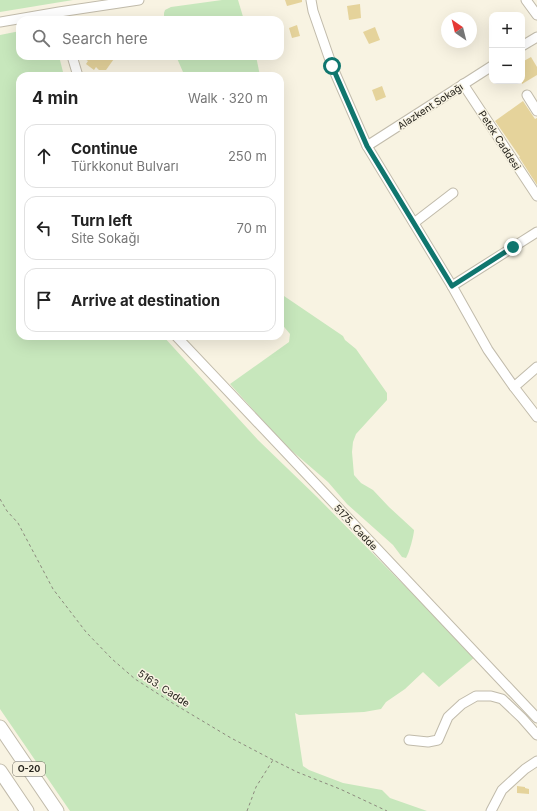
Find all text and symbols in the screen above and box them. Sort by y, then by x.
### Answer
north arrow [441,12,477,48]
map controls [489,12,525,84]
button: + [489,12,525,48]
search box [16,16,284,60]
icon: search [30,27,52,49]
text: Search here [62,29,148,48]
button: − [489,48,525,84]
route start [323,57,341,75]
street label: Alazkent Sokağı [395,80,465,132]
text: 4 min [32,88,78,108]
text: Walk · 320 m [188,90,268,106]
street label: Petek Caddesi [476,108,524,172]
text: Continue [71,139,138,158]
icon: ahead [33,145,55,167]
text: 250 m [228,148,267,164]
text: Türkkonut Bulvarı [71,158,179,174]
text: Turn left [71,211,132,230]
icon: left [33,217,55,239]
text: 70 m [237,220,267,236]
text: Site Sokağı [71,230,140,246]
route end [504,238,522,256]
icon: arrive [33,289,55,311]
text: Arrive at destination [71,291,220,310]
street label: 5175. Cadde [332,502,380,552]
street label: 5163. Cadde [136,667,192,709]
road number: O-20 [13,762,45,776]

